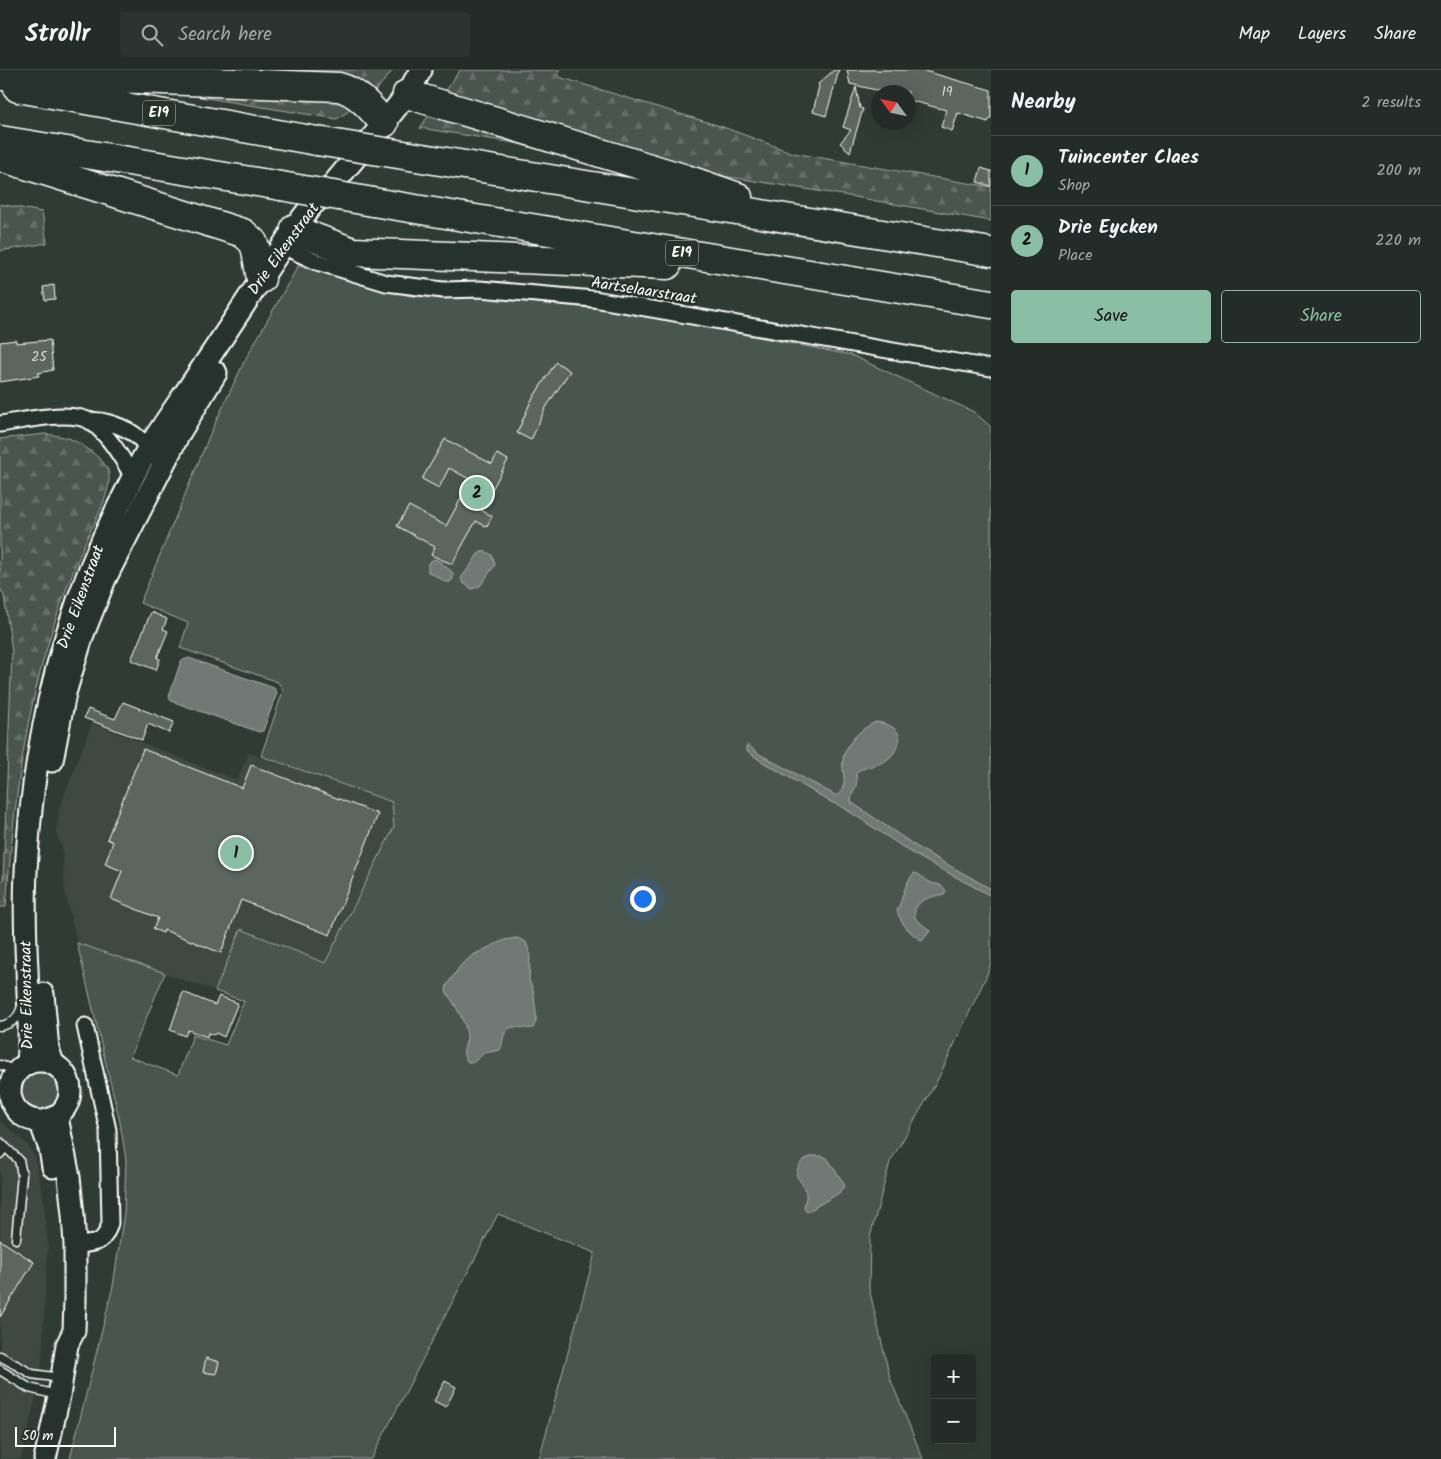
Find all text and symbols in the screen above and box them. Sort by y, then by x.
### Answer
search box [120,12,470,57]
text: Strollr [25,15,90,54]
text: Search here [178,20,272,50]
text: Map [1239,20,1270,49]
text: Layers [1298,20,1346,49]
text: Share [1374,20,1416,49]
icon: search [138,21,166,49]
house number: 19 [941,81,953,103]
north arrow [871,85,916,130]
text: Nearby [1011,86,1076,119]
text: 2 results [1361,90,1421,115]
road number: E19 [143,100,175,126]
text: Tuincenter Claes [1058,143,1199,173]
text: 1 [1025,158,1029,183]
text: 200 m [1377,158,1421,183]
text: Shop [1058,173,1090,198]
street label: Drie Eikenstraat [242,197,327,300]
text: Drie Eycken [1058,213,1158,243]
text: 2 [1022,228,1032,253]
text: 220 m [1375,228,1421,253]
road number: E19 [666,240,698,266]
text: Place [1058,243,1092,268]
street label: Aartselaarstraat [589,270,699,312]
button: Save [1011,290,1211,343]
button: Share [1221,290,1421,343]
house number: 25 [31,346,48,368]
pin: 2 [461,474,493,512]
street label: Drie Eikenstraat [51,541,112,652]
pin: 1 [220,834,252,872]
your location [630,886,656,912]
street label: Drie Eikenstraat [14,940,40,1050]
map controls [931,1354,976,1444]
button: + [931,1354,976,1399]
button: − [931,1399,976,1444]
scale bar [15,1424,116,1447]
text: 50 m [22,1425,53,1447]

